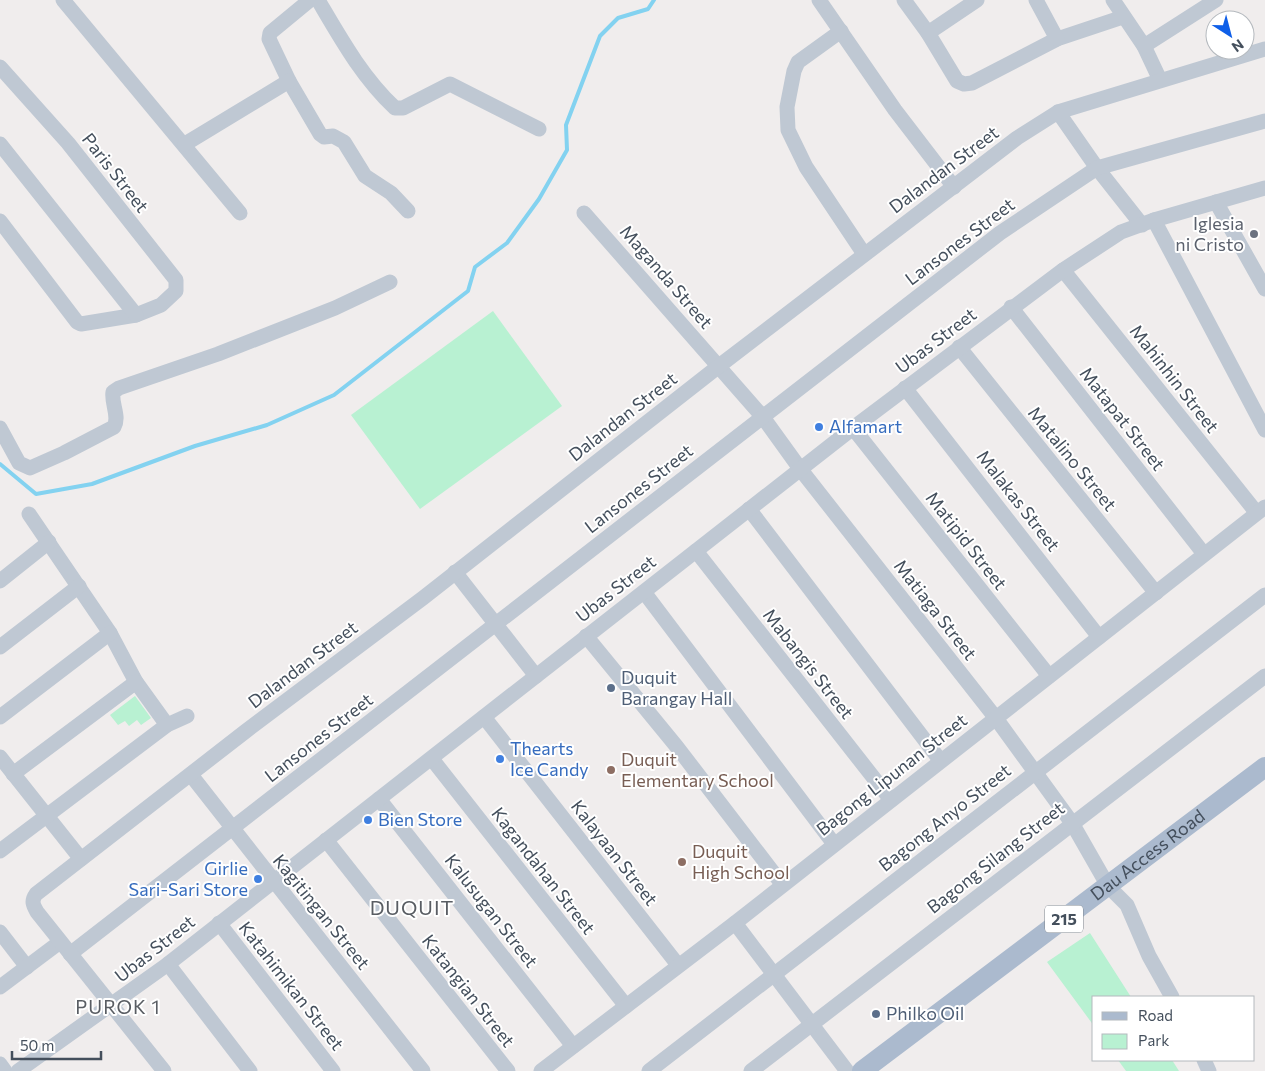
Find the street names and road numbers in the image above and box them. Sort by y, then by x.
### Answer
street label: Dalandan Street [884,121,1002,218]
street label: Paris Street [78,128,154,217]
street label: Lansones Street [900,193,1018,289]
street label: Maganda Street [616,220,718,333]
street label: Ubas Street [891,303,980,378]
street label: Mahinhin Street [1126,320,1224,437]
street label: Matapat Street [1076,362,1170,474]
street label: Dalandan Street [564,367,681,465]
street label: Matalino Street [1024,402,1122,515]
street label: Lansones Street [580,439,697,537]
street label: Malakas Street [973,445,1065,555]
street label: Matipid Street [922,487,1012,594]
street label: Ubas Street [571,550,660,626]
street label: Matiaga Street [890,555,982,664]
street label: Mabangis Street [759,604,859,723]
street label: Dalandan Street [243,616,361,713]
street label: Lansones Street [260,688,377,786]
street label: Bagong Lipunan Street [812,709,971,840]
street label: Bagong Anyo Street [874,759,1015,876]
street label: Kalayaan Street [567,795,663,910]
street label: Bagong Silang Street [922,797,1069,918]
street label: Kagandahan Street [487,803,600,938]
street label: Dau Access Road [1086,804,1209,905]
street label: Kagitingan Street [269,849,375,973]
street label: Kalusugan Street [441,849,543,972]
road number: 215 [1045,906,1083,932]
street label: Ubas Street [110,910,199,986]
street label: Katahimikan Street [235,917,349,1054]
street label: Katangian Street [418,930,520,1051]

